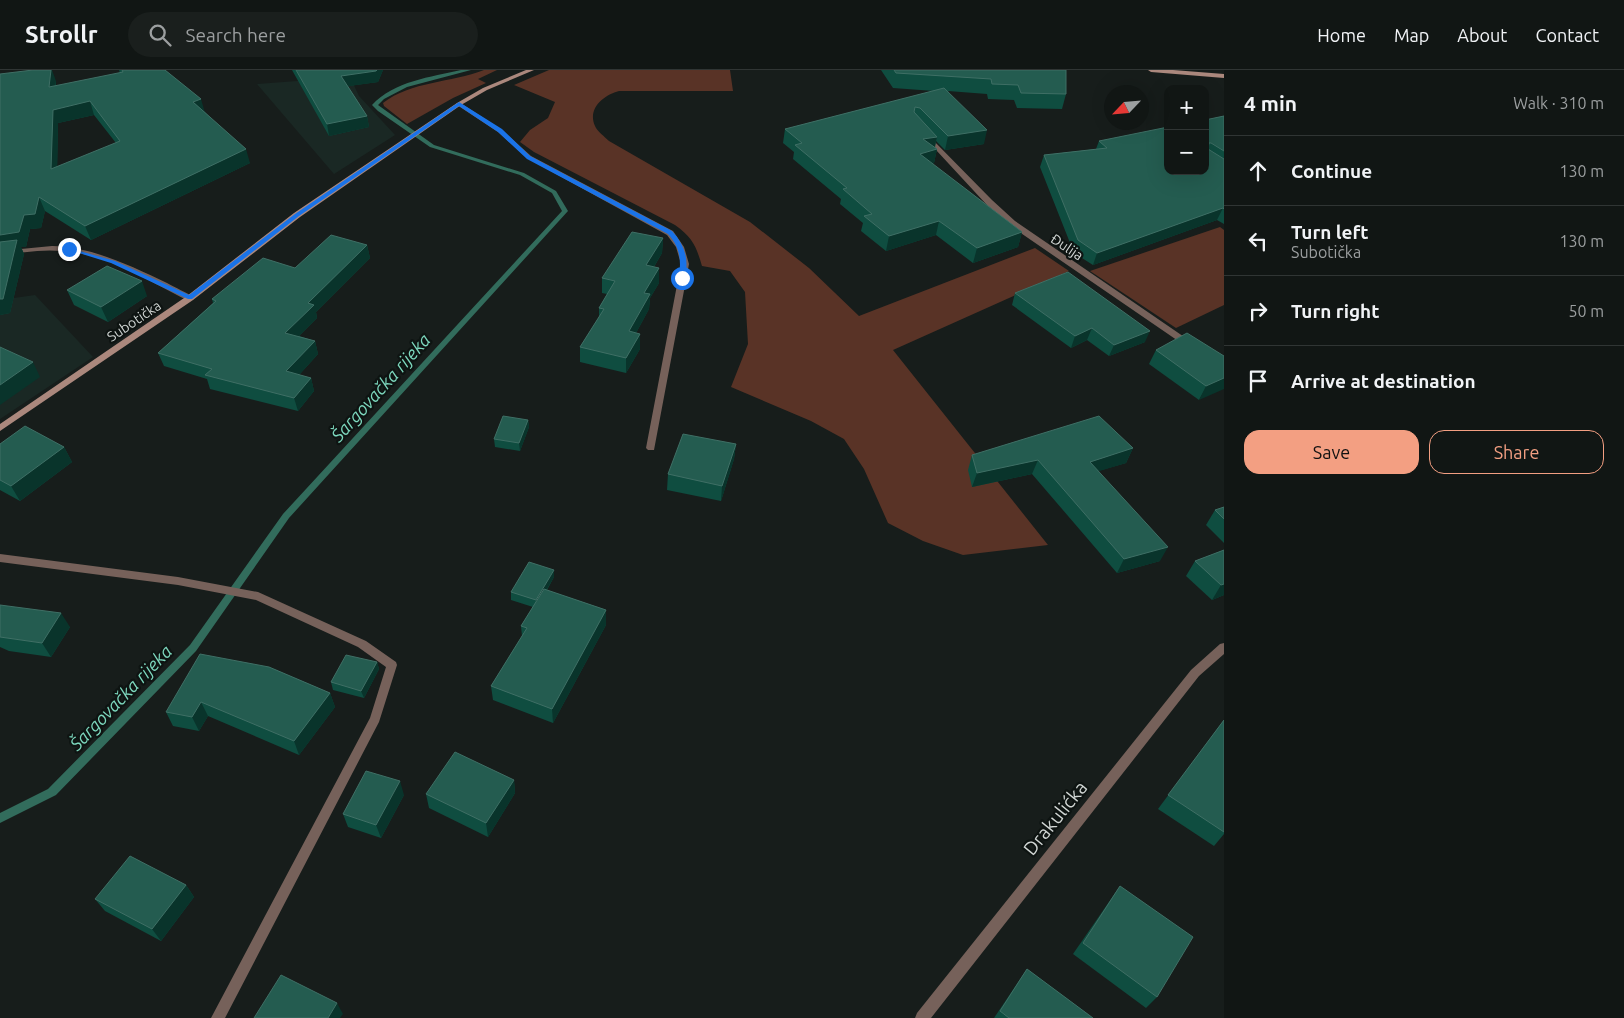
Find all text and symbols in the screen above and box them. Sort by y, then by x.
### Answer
search box [128,12,478,57]
text: Strollr [25,21,98,48]
icon: search [146,21,174,49]
text: Search here [186,24,286,46]
text: Home [1317,25,1366,45]
text: Map [1394,25,1429,45]
text: About [1457,25,1507,45]
text: Contact [1535,25,1599,45]
north arrow [1104,85,1149,130]
map controls [1164,85,1209,175]
button: + [1164,85,1209,130]
text: 4 min [1244,91,1297,115]
text: Walk · 310 m [1513,94,1604,112]
button: − [1164,130,1209,175]
icon: ahead [1244,157,1272,185]
text: Continue [1291,160,1372,182]
text: 130 m [1559,162,1604,180]
text: Turn left [1291,221,1369,243]
icon: left [1244,227,1272,255]
street label: Đulija [1048,230,1086,264]
text: 130 m [1559,232,1604,250]
route end [58,238,81,261]
text: Subotička [1291,243,1361,261]
route start [671,267,694,290]
street label: Subotička [104,297,164,345]
icon: right [1244,297,1272,325]
text: Turn right [1291,300,1379,322]
text: 50 m [1568,302,1604,320]
water label: Šargovačka rijeka [325,329,434,446]
icon: arrive [1244,367,1272,395]
text: Arrive at destination [1291,370,1476,392]
button: Save [1244,430,1419,474]
button: Share [1429,430,1604,474]
water label: Šargovačka rijeka [64,640,176,755]
street label: Drakulićka [1019,777,1091,859]

